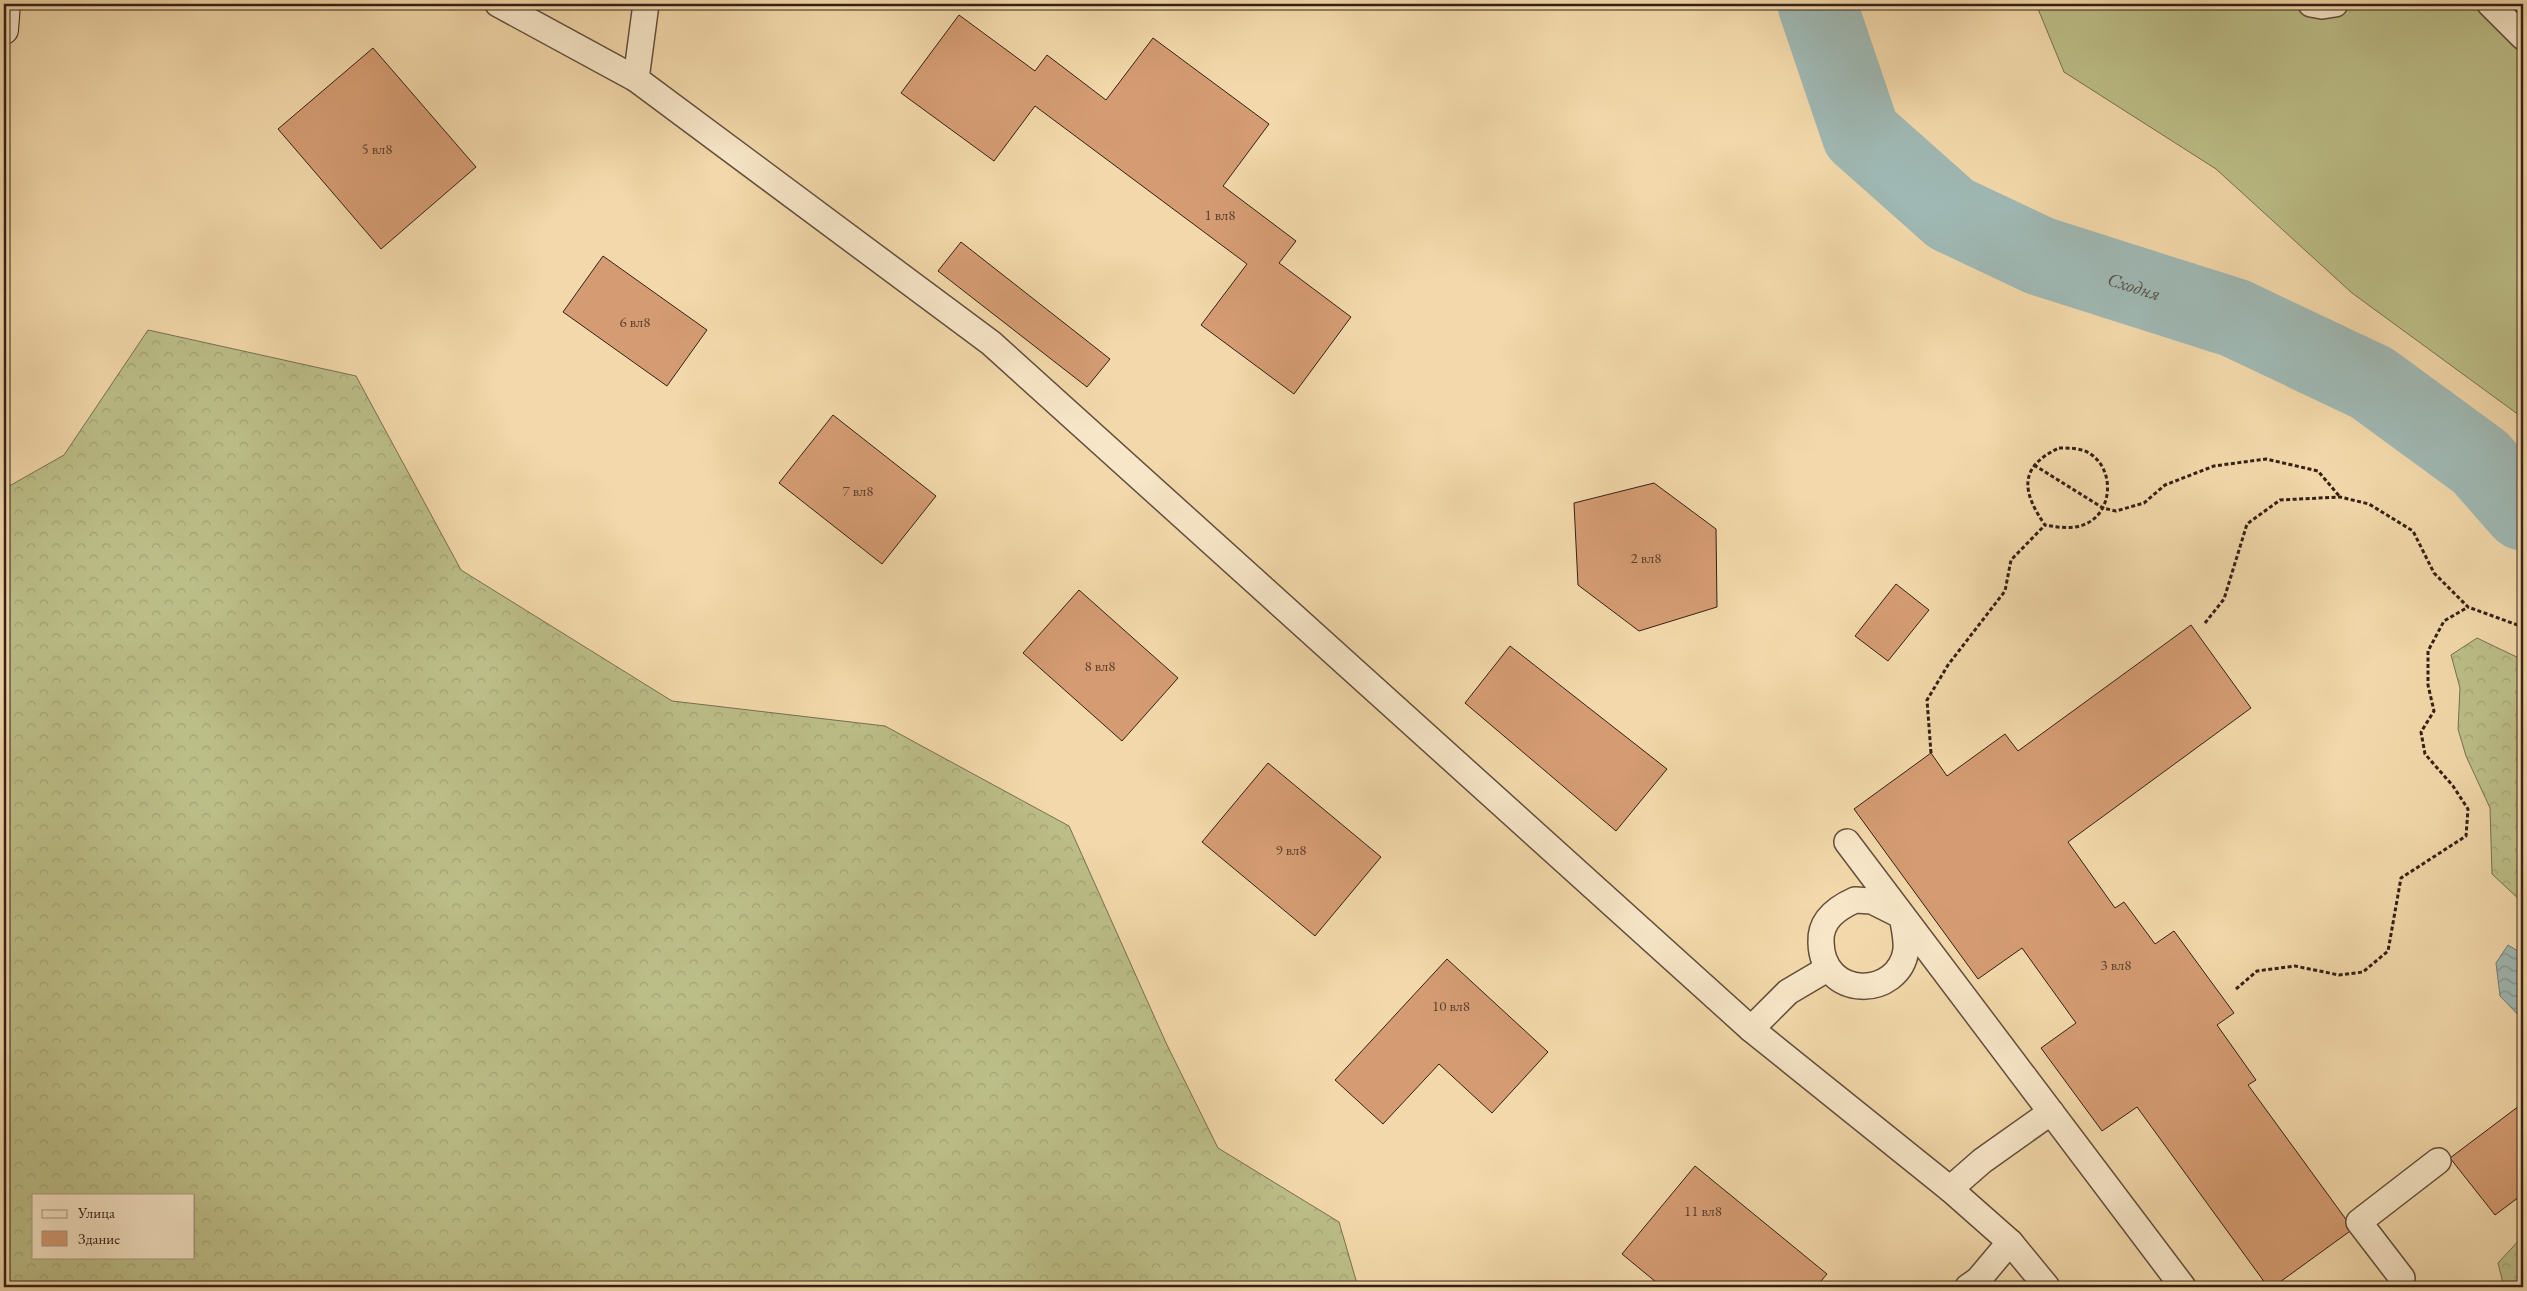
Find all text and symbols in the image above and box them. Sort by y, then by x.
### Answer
house number: 5 вл8 [362,139,392,158]
house number: 1 вл8 [1205,205,1235,224]
water label: Сходня [2105,266,2164,306]
house number: 6 вл8 [620,312,650,331]
house number: 7 вл8 [843,481,873,500]
house number: 2 вл8 [1631,548,1661,567]
house number: 8 вл8 [1085,656,1115,675]
house number: 9 вл8 [1276,840,1306,859]
house number: 3 вл8 [2101,955,2131,974]
house number: 10 вл8 [1432,996,1470,1015]
legend [32,1194,195,1258]
house number: 11 вл8 [1684,1201,1722,1220]
text: Улица [77,1203,115,1222]
text: Здание [78,1229,120,1248]

